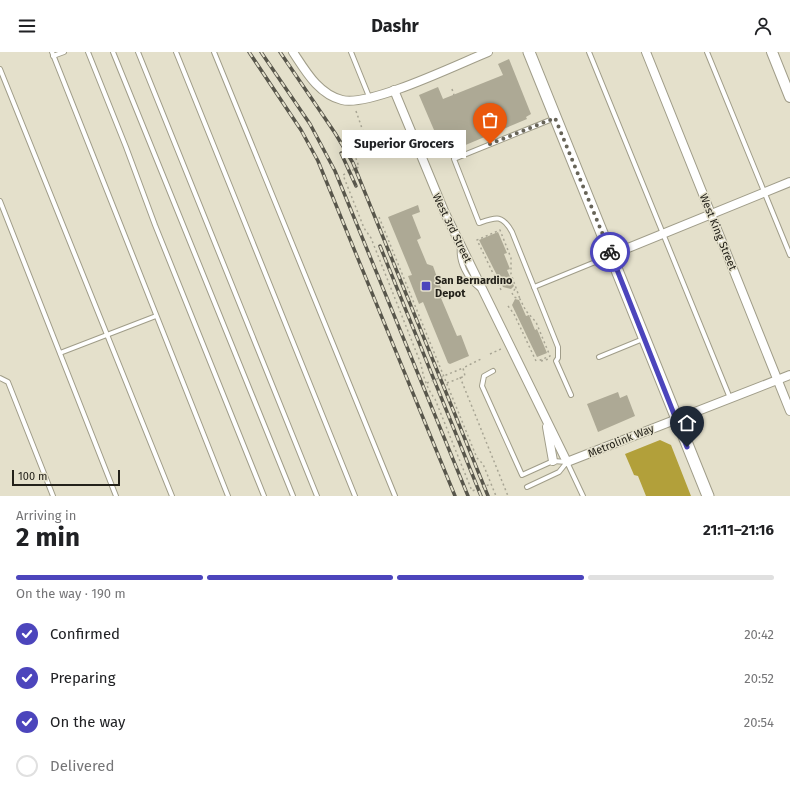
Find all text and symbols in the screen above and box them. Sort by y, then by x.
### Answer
icon: menu [16,15,38,37]
text: Dashr [371,15,419,37]
icon: person [752,15,774,37]
pin [473,103,507,144]
icon: bag [479,109,501,131]
callout: Superior Grocers [342,130,466,158]
text: Superior Grocers [354,136,454,151]
street label: West 3rd Street [430,191,474,265]
street label: West King Street [697,192,739,272]
courier [590,232,630,272]
icon: bike [599,241,621,263]
place label: San Bernardino Depot [435,274,513,300]
marker: San Bernardino Depot [420,280,432,292]
pin [670,406,704,447]
icon: home [676,412,698,434]
street label: Metrolink Way [586,422,657,460]
scale bar [12,468,120,487]
text: 100 m [18,470,47,483]
text: Arriving in [16,508,76,523]
text: 21:11–21:16 [703,521,774,539]
text: 2 min [16,522,80,553]
text: On the way · 190 m [16,586,126,601]
icon: check [16,623,38,645]
text: Confirmed [50,625,120,643]
text: 20:42 [744,627,774,642]
icon: check [16,667,38,689]
text: Preparing [50,669,115,687]
text: 20:52 [744,671,774,686]
icon: check [16,711,38,733]
text: On the way [50,713,125,731]
text: 20:54 [744,715,774,730]
text: Delivered [50,757,114,775]

